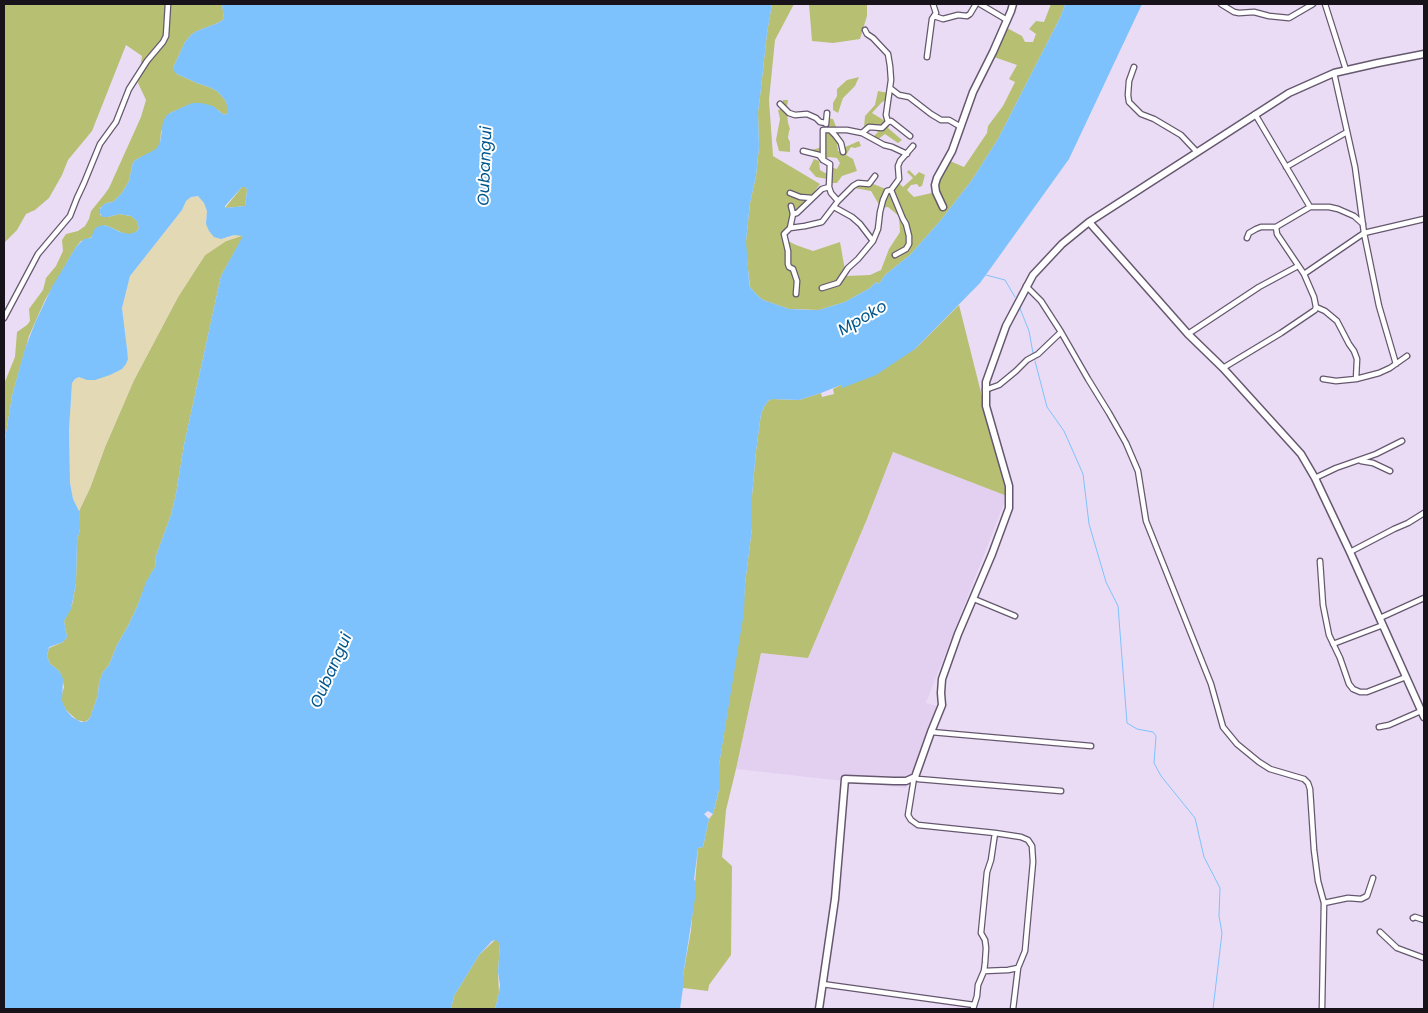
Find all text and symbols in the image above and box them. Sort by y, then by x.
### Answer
water label: Oubangui [475,126,497,206]
water label: Mpoko [835,297,891,341]
water label: Oubangui [307,631,357,711]

